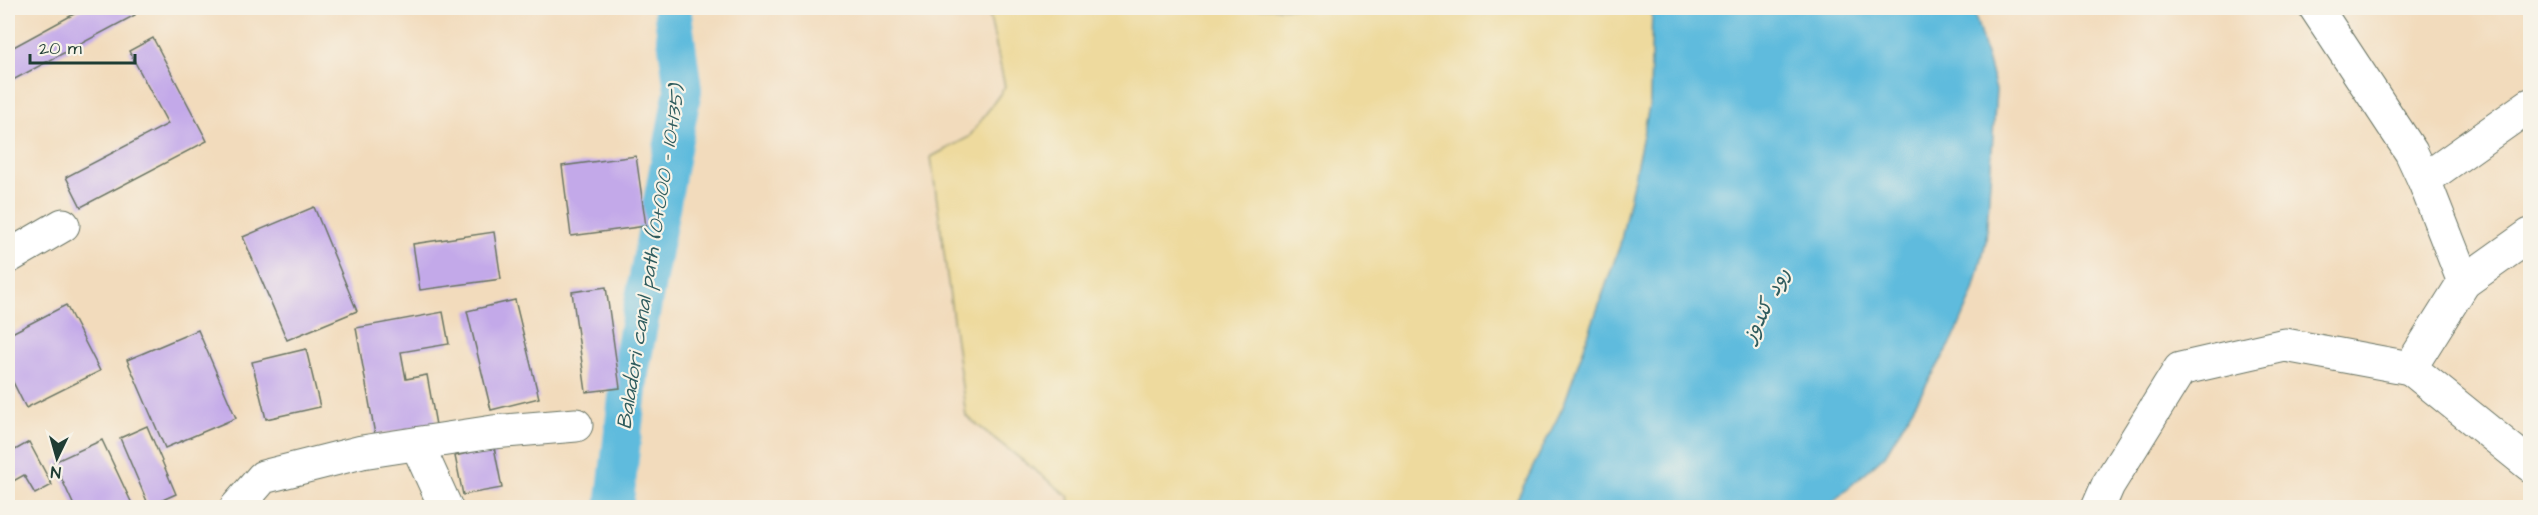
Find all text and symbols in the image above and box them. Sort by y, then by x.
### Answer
scale bar [30,27,135,65]
text: 20 m [39,36,82,61]
water label: Baladori canal path (0+000 - 10+135) [609,80,693,431]
water label: رود کندوز [1734,263,1797,350]
north arrow [27,428,87,488]
text: N [50,461,62,483]

